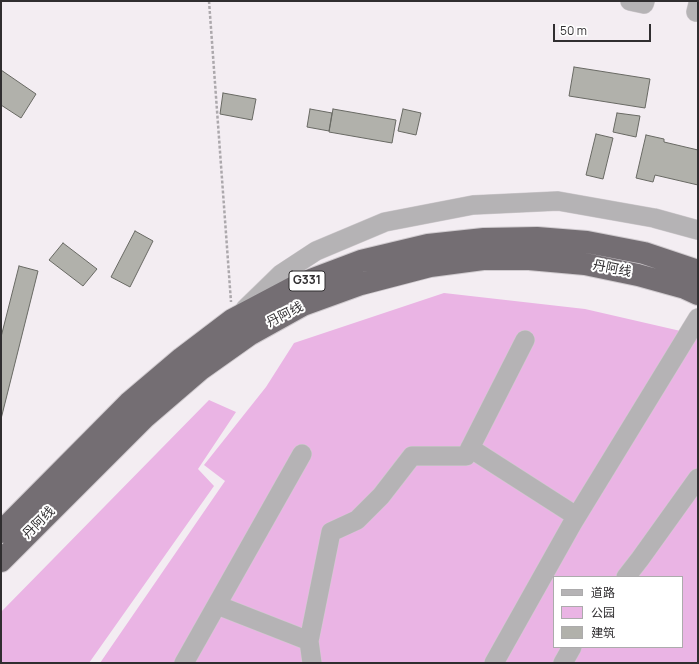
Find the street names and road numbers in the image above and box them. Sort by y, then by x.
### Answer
street label: 丹阿线 [591,258,633,280]
road number: G331 [289,271,325,291]
street label: 丹阿线 [264,299,306,331]
street label: 丹阿线 [20,504,58,542]

